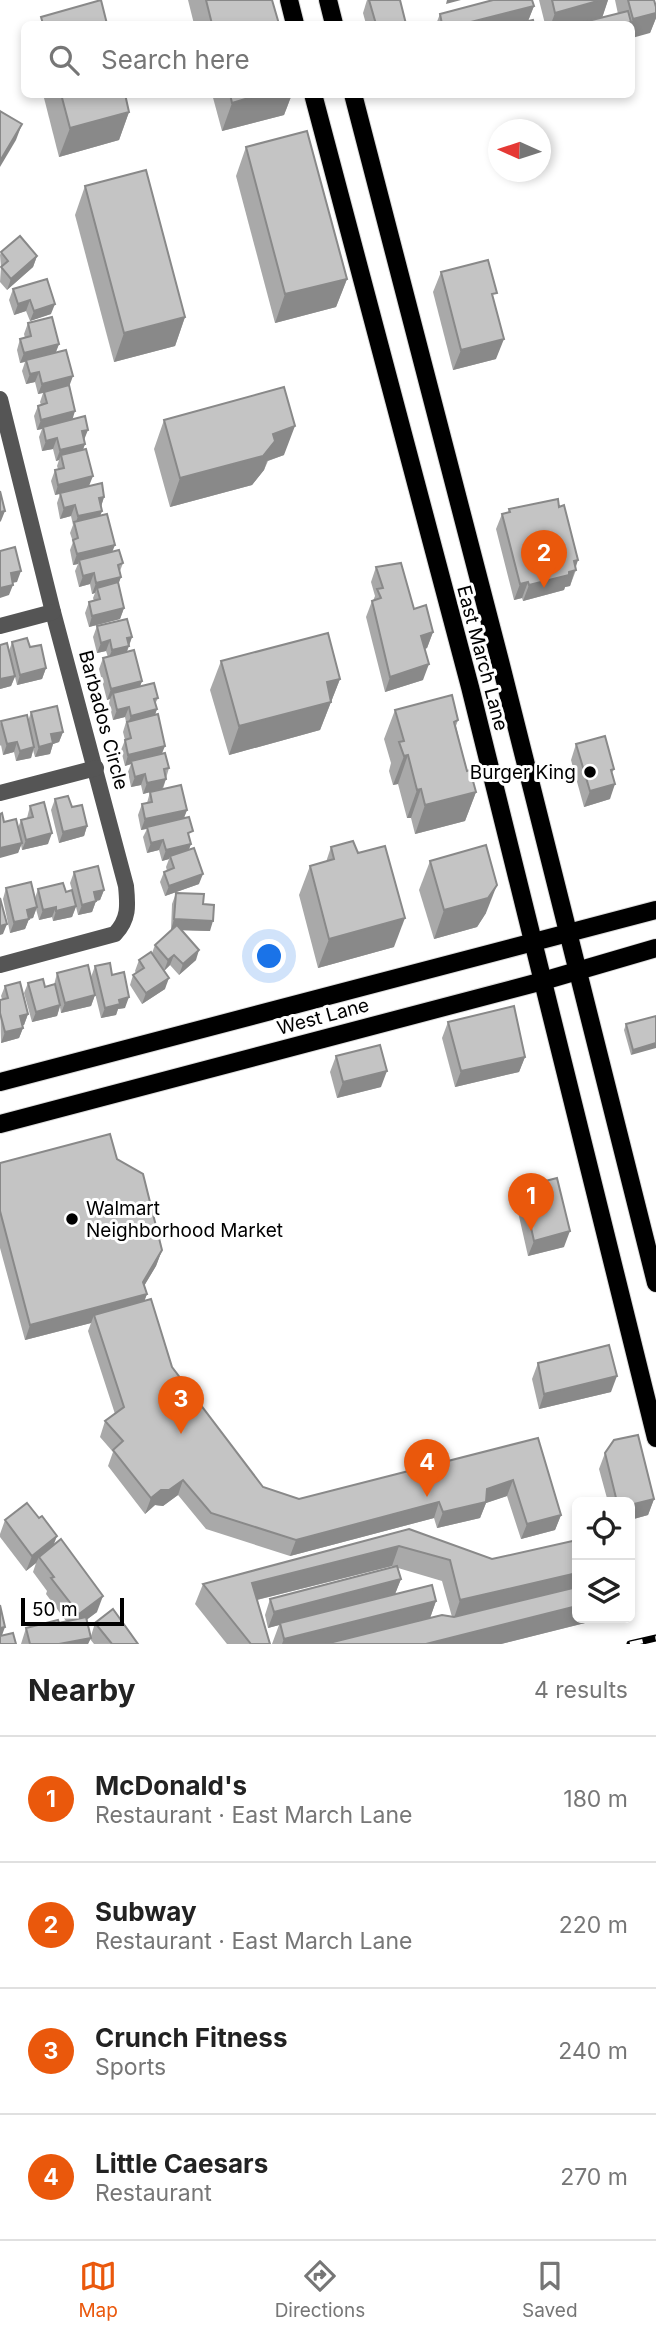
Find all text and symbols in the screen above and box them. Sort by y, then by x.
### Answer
search box [21,21,635,98]
icon: search [45,41,83,79]
text: Search here [101,44,250,75]
north arrow [488,119,551,182]
pin: 2 [521,530,567,588]
street label: East March Lane [452,583,513,733]
street label: Barbados Circle [74,648,133,792]
place label: Burger King [470,761,576,784]
marker: Burger King [582,764,598,780]
your location [252,939,286,973]
street label: West Lane [275,993,372,1040]
pin: 1 [508,1173,554,1231]
place label: Walmart Neighborhood Market [86,1197,283,1242]
marker: Walmart Neighborhood Market [64,1211,80,1227]
pin: 3 [158,1376,204,1434]
pin: 4 [404,1439,450,1497]
map controls [572,1497,635,1623]
button: locate [572,1497,635,1560]
button: layers [572,1560,635,1623]
scale bar [21,1595,124,1627]
text: 50 m [32,1598,78,1621]
text: Nearby [28,1672,136,1708]
text: 4 results [534,1676,628,1704]
text: McDonald's [95,1770,247,1801]
text: 1 [46,1785,56,1813]
text: 180 m [563,1785,628,1813]
text: Restaurant · East March Lane [95,1801,412,1829]
text: Subway [95,1896,197,1927]
text: 2 [44,1911,58,1939]
text: 220 m [559,1911,628,1939]
text: Restaurant · East March Lane [95,1927,412,1955]
text: Crunch Fitness [95,2022,287,2053]
text: 3 [44,2037,58,2065]
text: 240 m [558,2037,628,2065]
text: Sports [95,2053,166,2081]
text: Little Caesars [95,2148,268,2179]
text: 4 [43,2163,59,2191]
text: 270 m [560,2163,628,2191]
text: Restaurant [95,2179,212,2207]
tab: Map [78,2257,118,2322]
tab: Directions [275,2257,365,2322]
tab: Saved [522,2257,578,2322]

